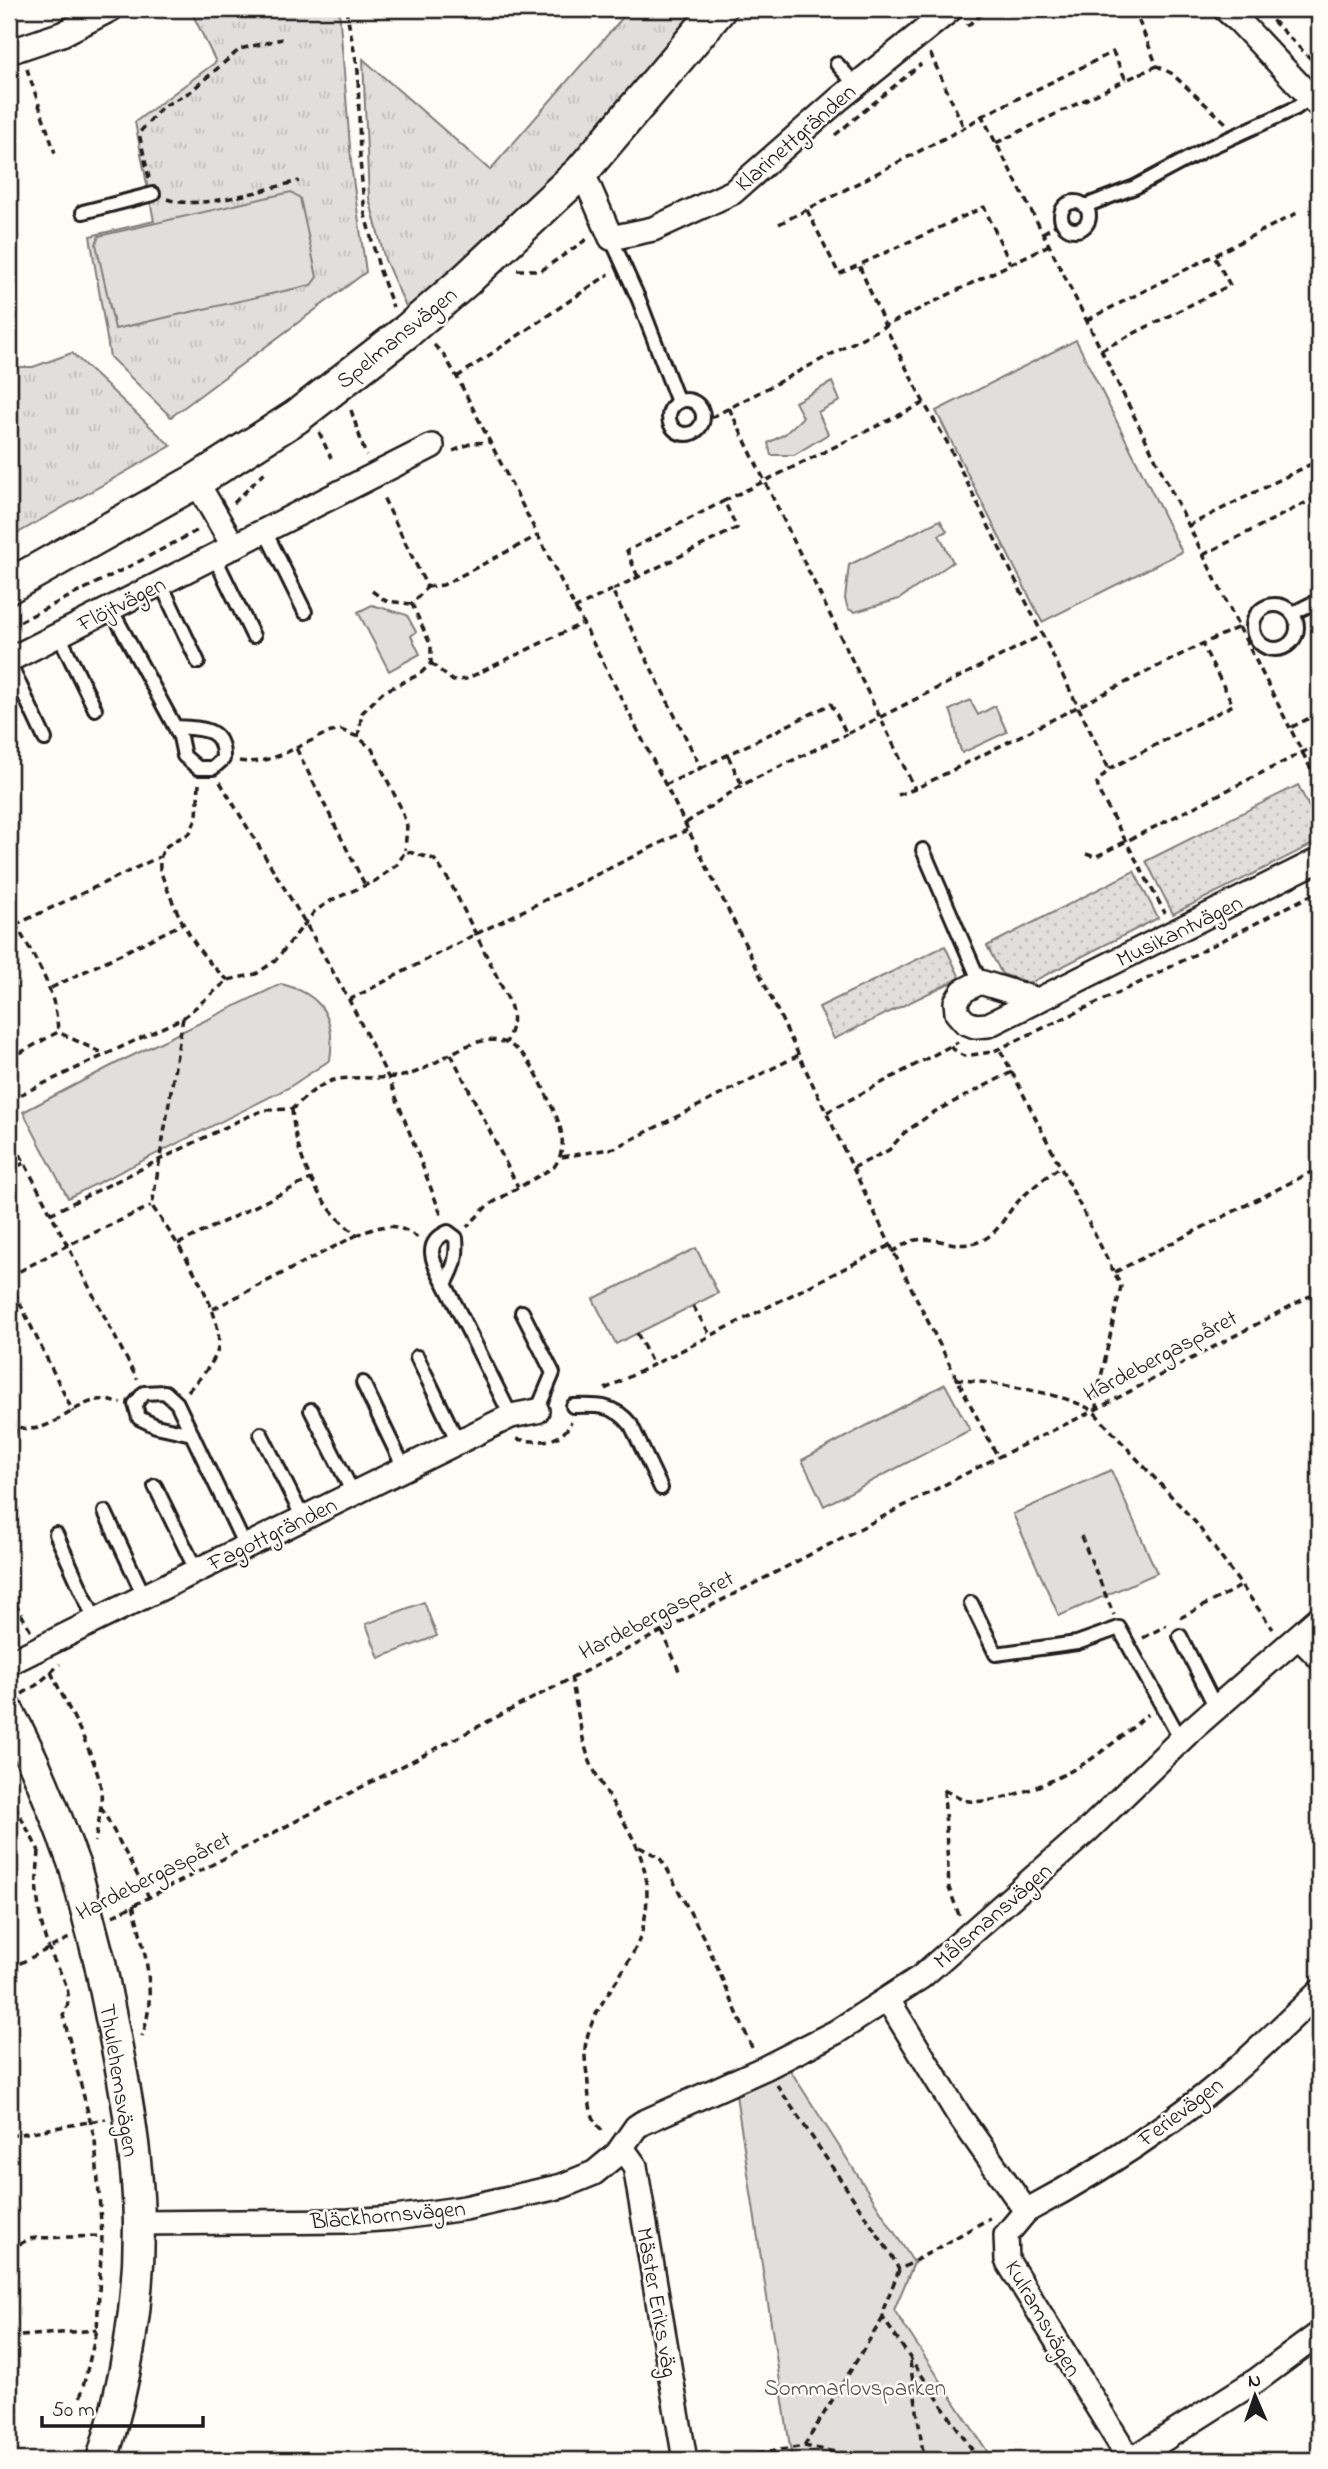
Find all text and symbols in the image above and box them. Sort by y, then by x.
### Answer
street label: Klarinettgränden [729,77,865,202]
street label: Spelmansvägen [330,280,466,399]
street label: Flöjtvägen [71,569,172,643]
street label: Musikantvägen [1111,887,1249,978]
street label: Hardebergaspåret [1078,1303,1245,1413]
street label: Fagottgränden [202,1490,344,1582]
street label: Hardebergaspåret [574,1563,741,1670]
street label: Hardebergaspåret [71,1824,238,1931]
street label: Målsmansvägen [927,1856,1061,1979]
street label: Thulehemsvägen [88,2001,146,2160]
street label: Ferievägen [1131,2070,1232,2157]
street label: Bläckhornsvägen [308,2193,467,2241]
street label: Mäster Eriks väg [625,2225,685,2380]
street label: Kulramsvägen [994,2255,1089,2384]
north arrow [1220,2360,1290,2430]
text: N [1248,2368,1262,2395]
park label: Sommarlovsparken [764,2373,946,2406]
scale bar [42,2385,203,2429]
text: 50 m [52,2396,95,2426]

